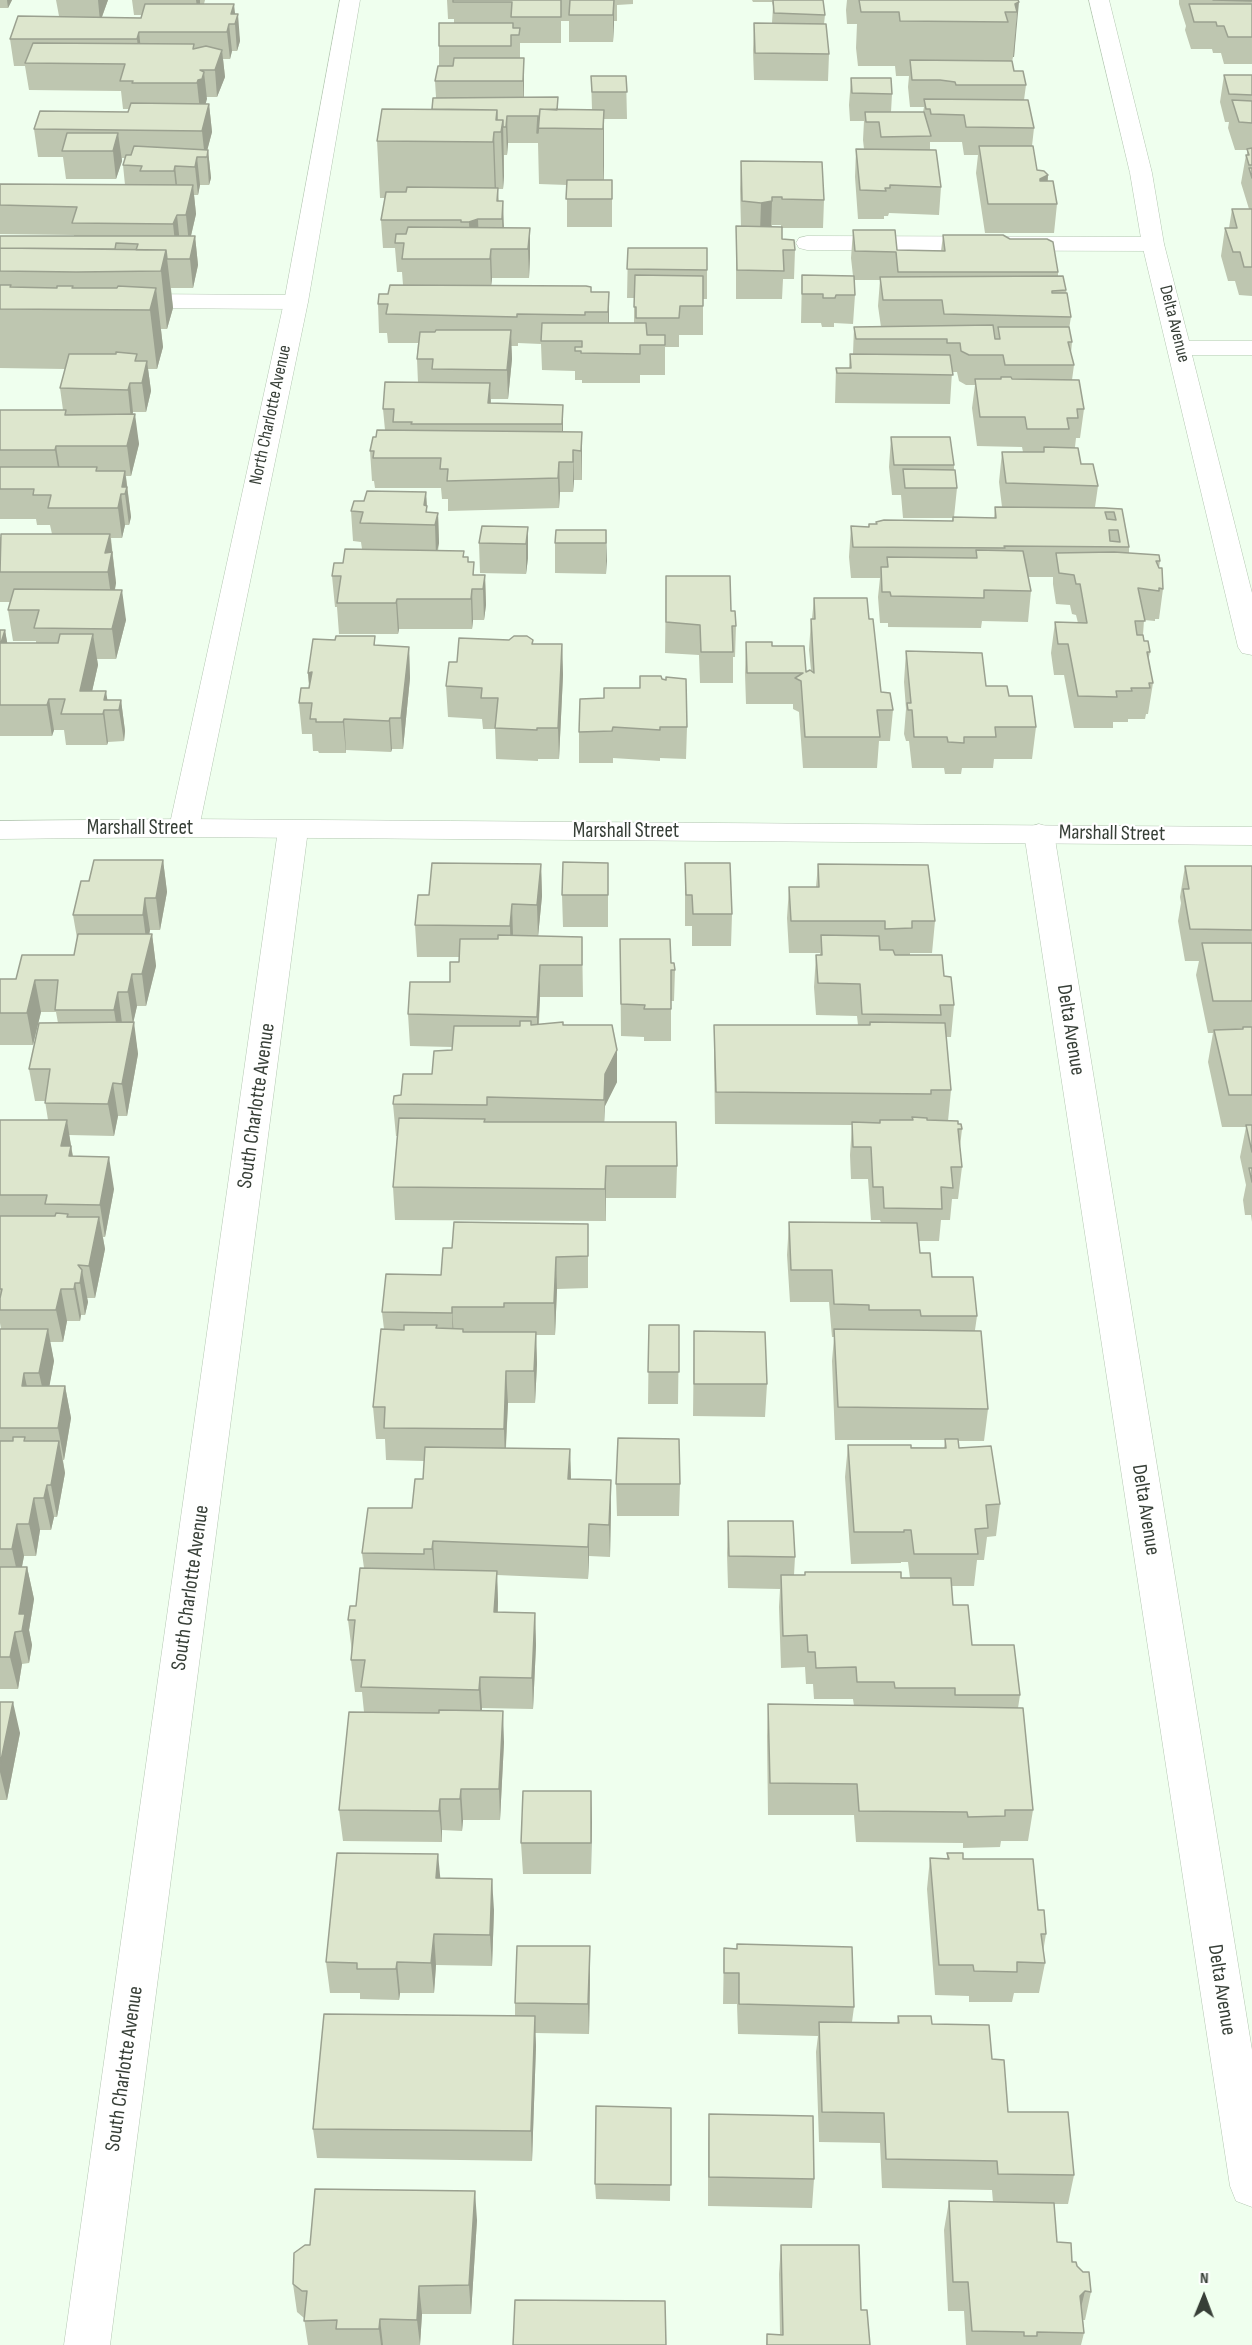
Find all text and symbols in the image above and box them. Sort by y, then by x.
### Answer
street label: Delta Avenue [1154,283,1194,365]
street label: North Charlotte Avenue [246,343,296,487]
street label: Marshall Street [87,816,193,842]
street label: Marshall Street [573,819,679,845]
street label: Marshall Street [1059,820,1165,848]
street label: Delta Avenue [1050,983,1090,1077]
street label: South Charlotte Avenue [233,1022,281,1190]
street label: Delta Avenue [1125,1463,1165,1557]
street label: South Charlotte Avenue [167,1504,215,1672]
street label: Delta Avenue [1201,1943,1241,2037]
street label: South Charlotte Avenue [101,1985,149,2153]
north arrow [1174,2267,1234,2327]
text: N [1200,2269,1209,2288]

